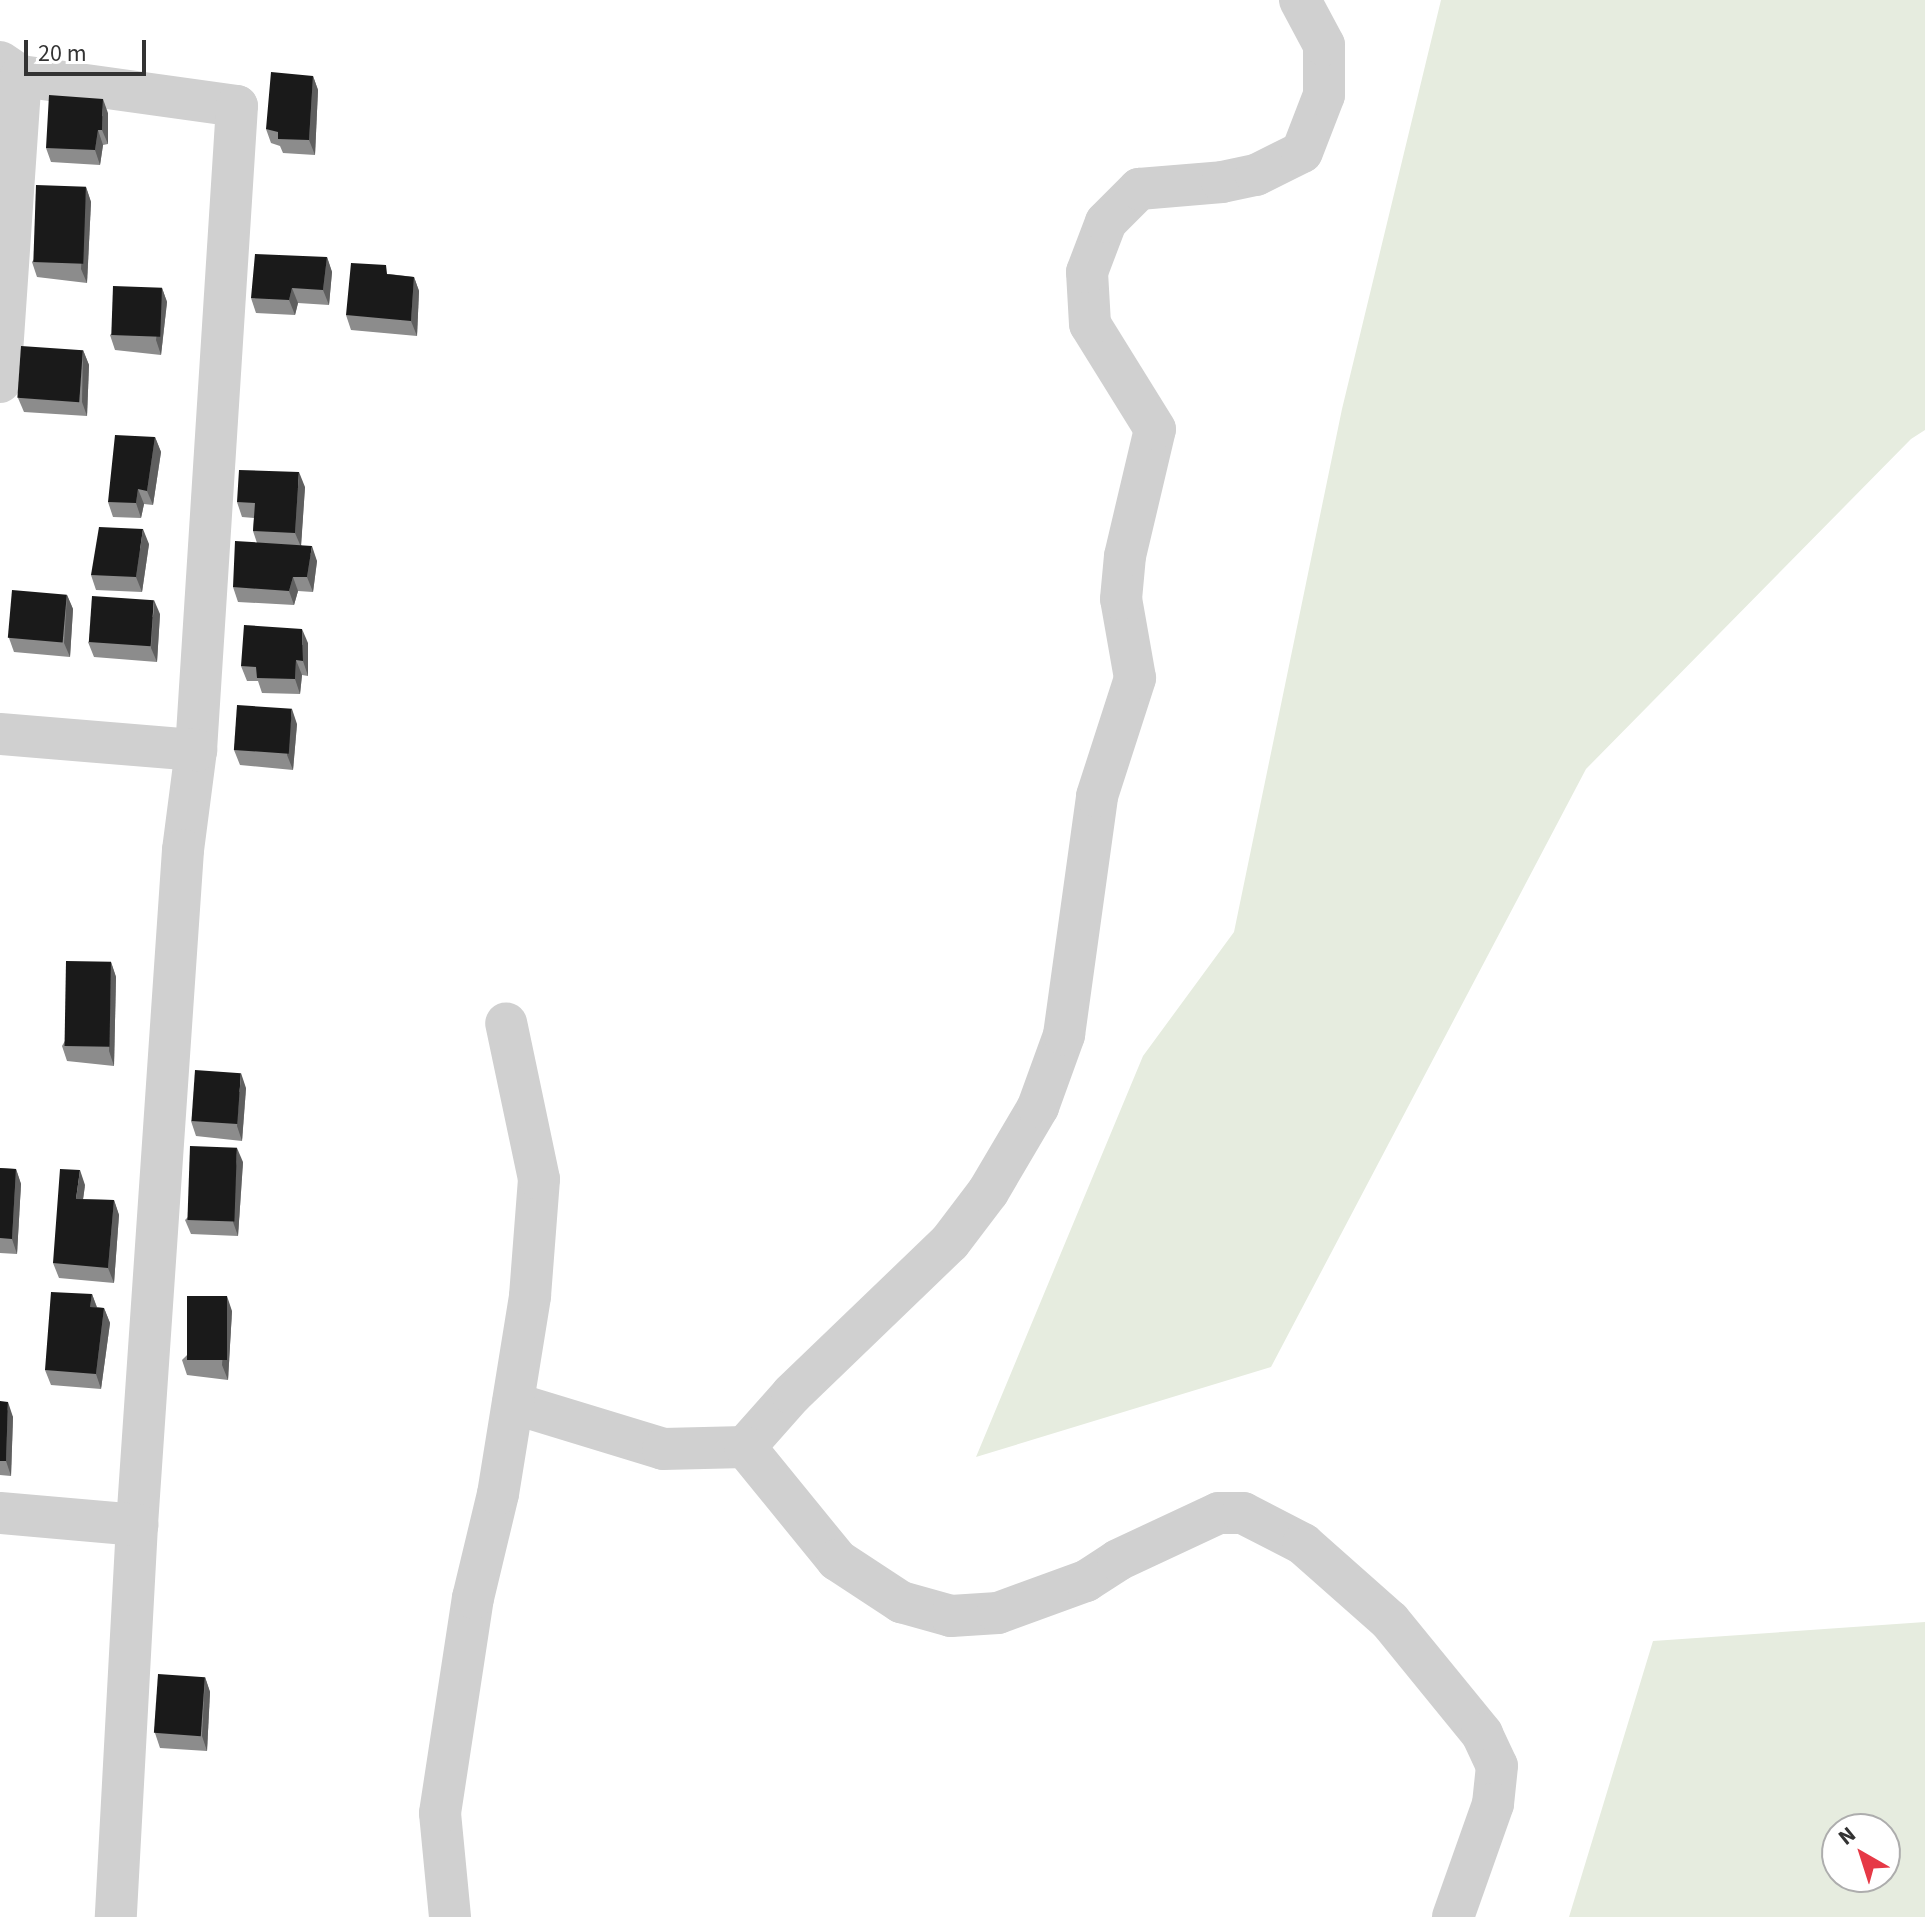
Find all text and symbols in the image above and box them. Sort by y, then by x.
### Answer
scale bar [28,24,150,74]
text: 20 m [38,36,87,71]
north arrow [1821,1813,1901,1893]
text: N [1831,1819,1863,1853]

